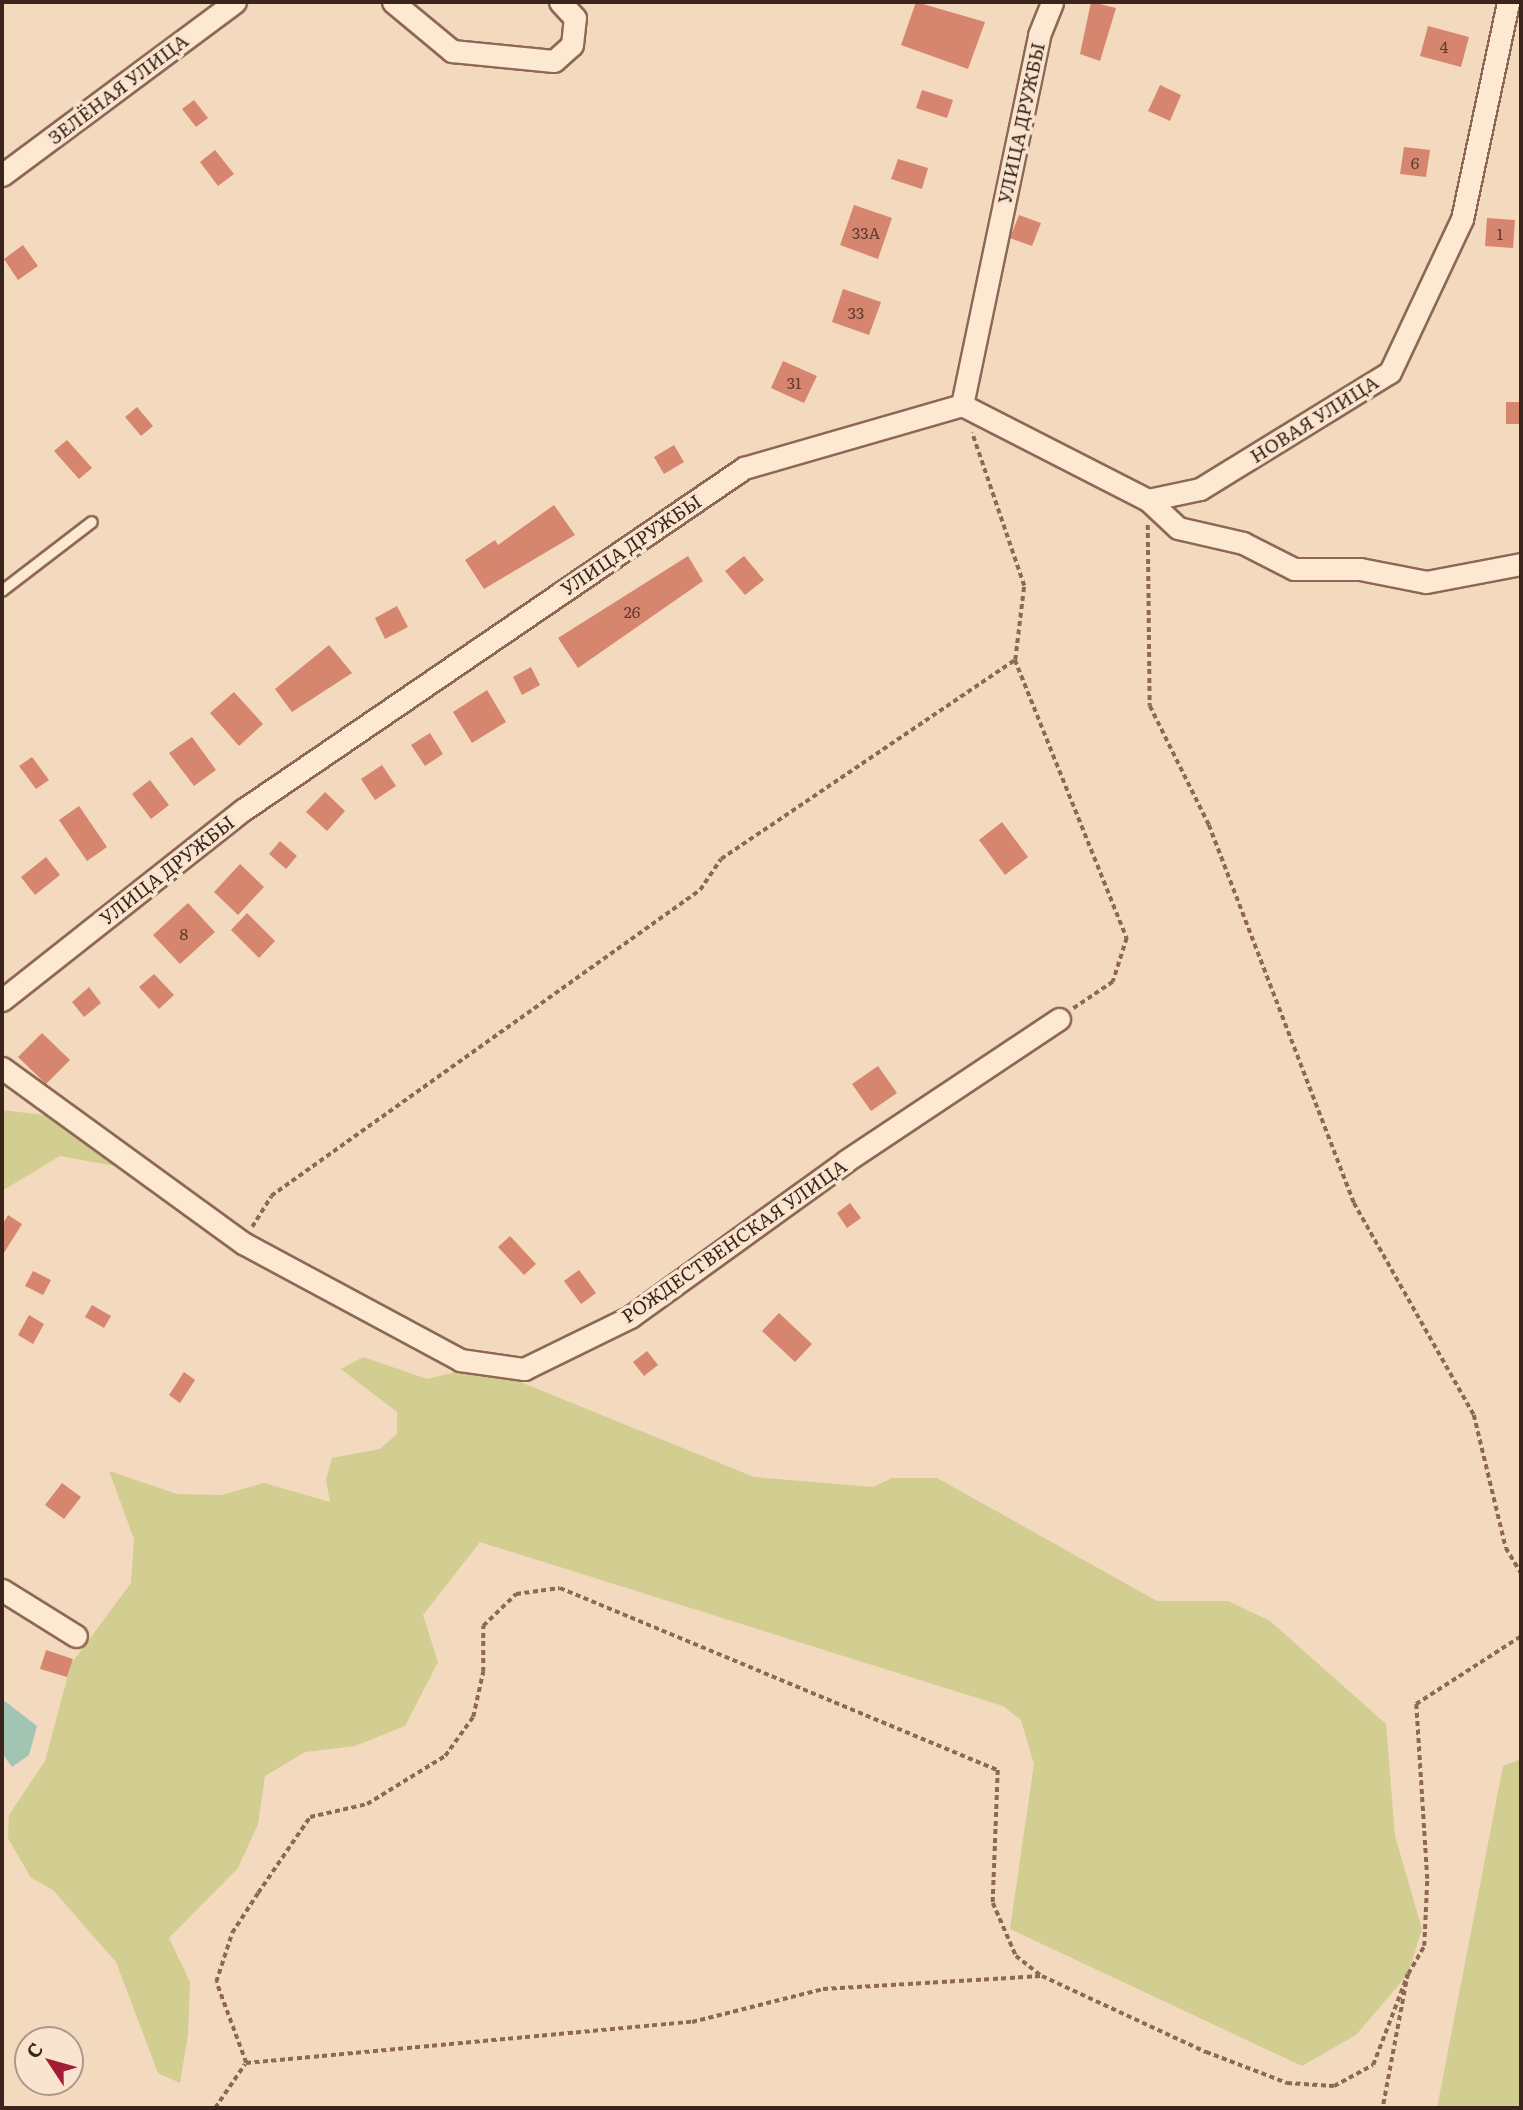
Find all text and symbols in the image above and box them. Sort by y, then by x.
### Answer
street label: ЗЕЛЁНАЯ УЛИЦА [44,29,192,149]
house number: 4 [1440,36,1448,56]
street label: УЛИЦА ДРУЖБЫ [993,40,1049,206]
house number: 6 [1411,152,1419,172]
house number: 33А [852,222,880,242]
house number: 1 [1497,223,1503,243]
house number: 33 [848,302,864,322]
street label: НОВАЯ УЛИЦА [1246,370,1382,468]
house number: 31 [786,372,802,392]
street label: УЛИЦА ДРУЖБЫ [556,490,706,600]
house number: 26 [624,601,640,621]
street label: УЛИЦА ДРУЖБЫ [95,810,239,930]
house number: 8 [180,923,188,943]
street label: РОЖДЕСТВЕНСКАЯ УЛИЦА [617,1154,851,1328]
north arrow [14,2026,84,2096]
text: С [18,2036,49,2064]

